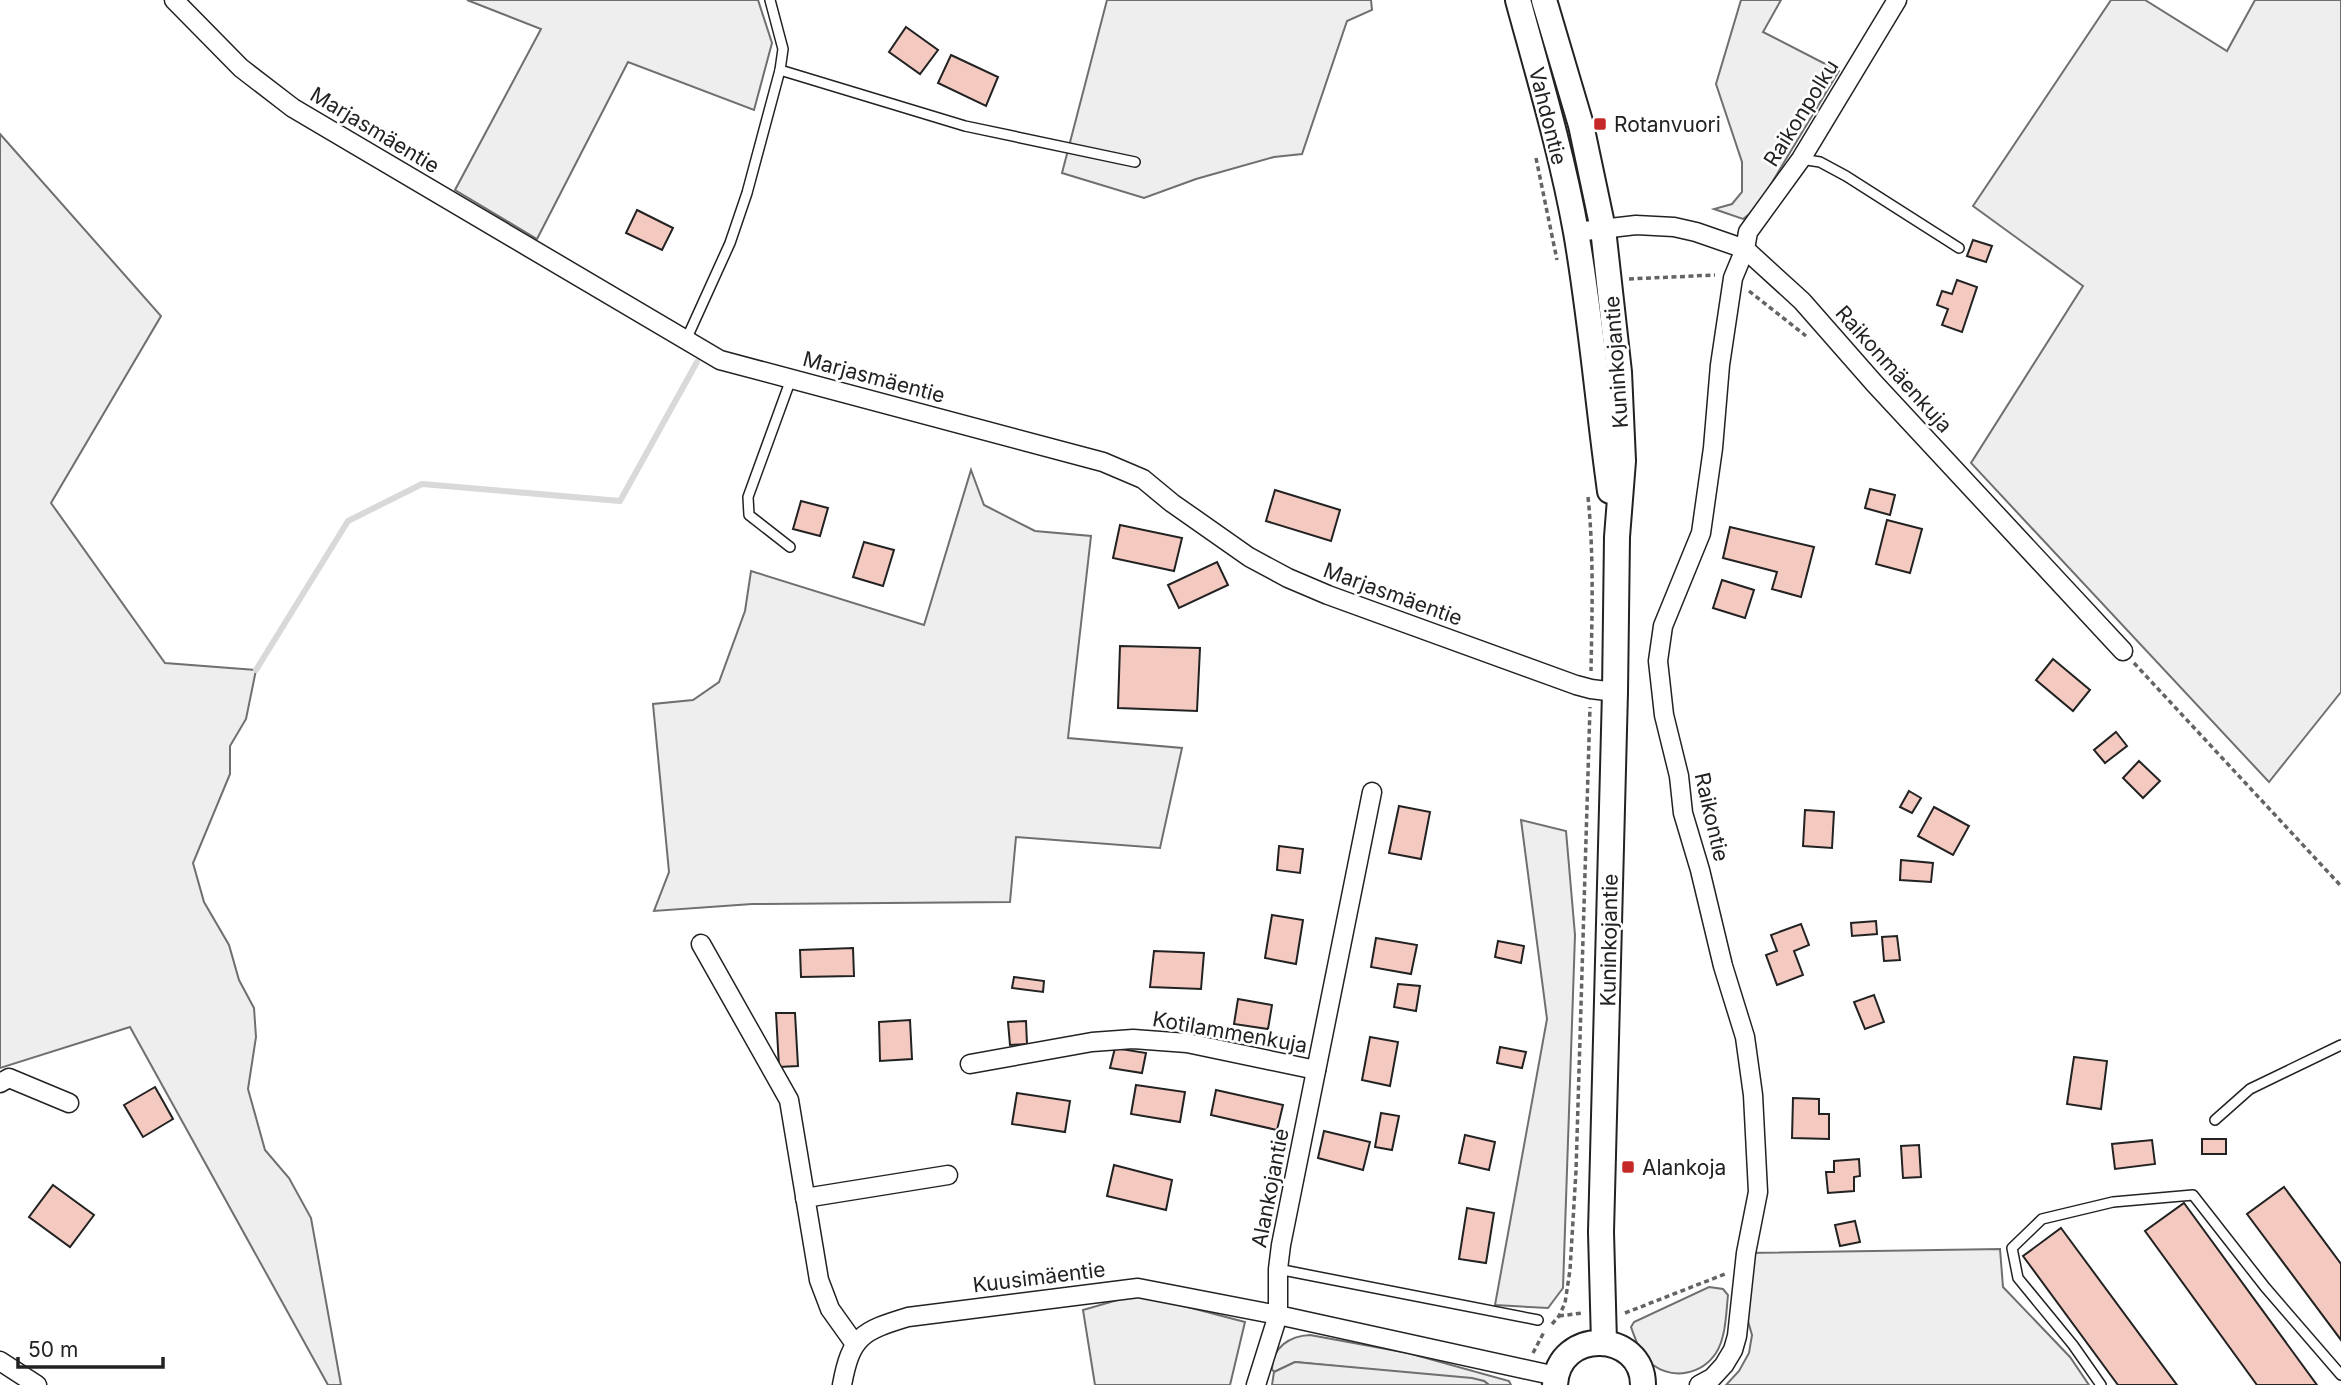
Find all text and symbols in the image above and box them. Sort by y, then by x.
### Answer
street label: Raikonpolku [1758,55,1844,171]
street label: Vahdontie [1524,65,1572,167]
street label: Marjasmäentie [306,82,444,178]
place label: Rotanvuori [1614,112,1721,137]
marker: Rotanvuori [1592,116,1608,132]
street label: Kuninkojantie [1599,295,1633,429]
street label: Raikonmäenkuja [1831,300,1957,438]
street label: Marjasmäentie [800,346,948,408]
street label: Marjasmäentie [1320,557,1466,631]
street label: Raikontie [1690,770,1734,864]
street label: Kuninkojantie [1595,873,1623,1007]
street label: Kotilammenkuja [1151,1006,1309,1058]
street label: Alankojantie [1246,1126,1294,1250]
place label: Alankoja [1642,1155,1726,1180]
marker: Alankoja [1620,1159,1636,1175]
street label: Kuusimäentie [971,1256,1107,1298]
scale bar [18,1326,163,1370]
text: 50 m [28,1337,78,1362]

